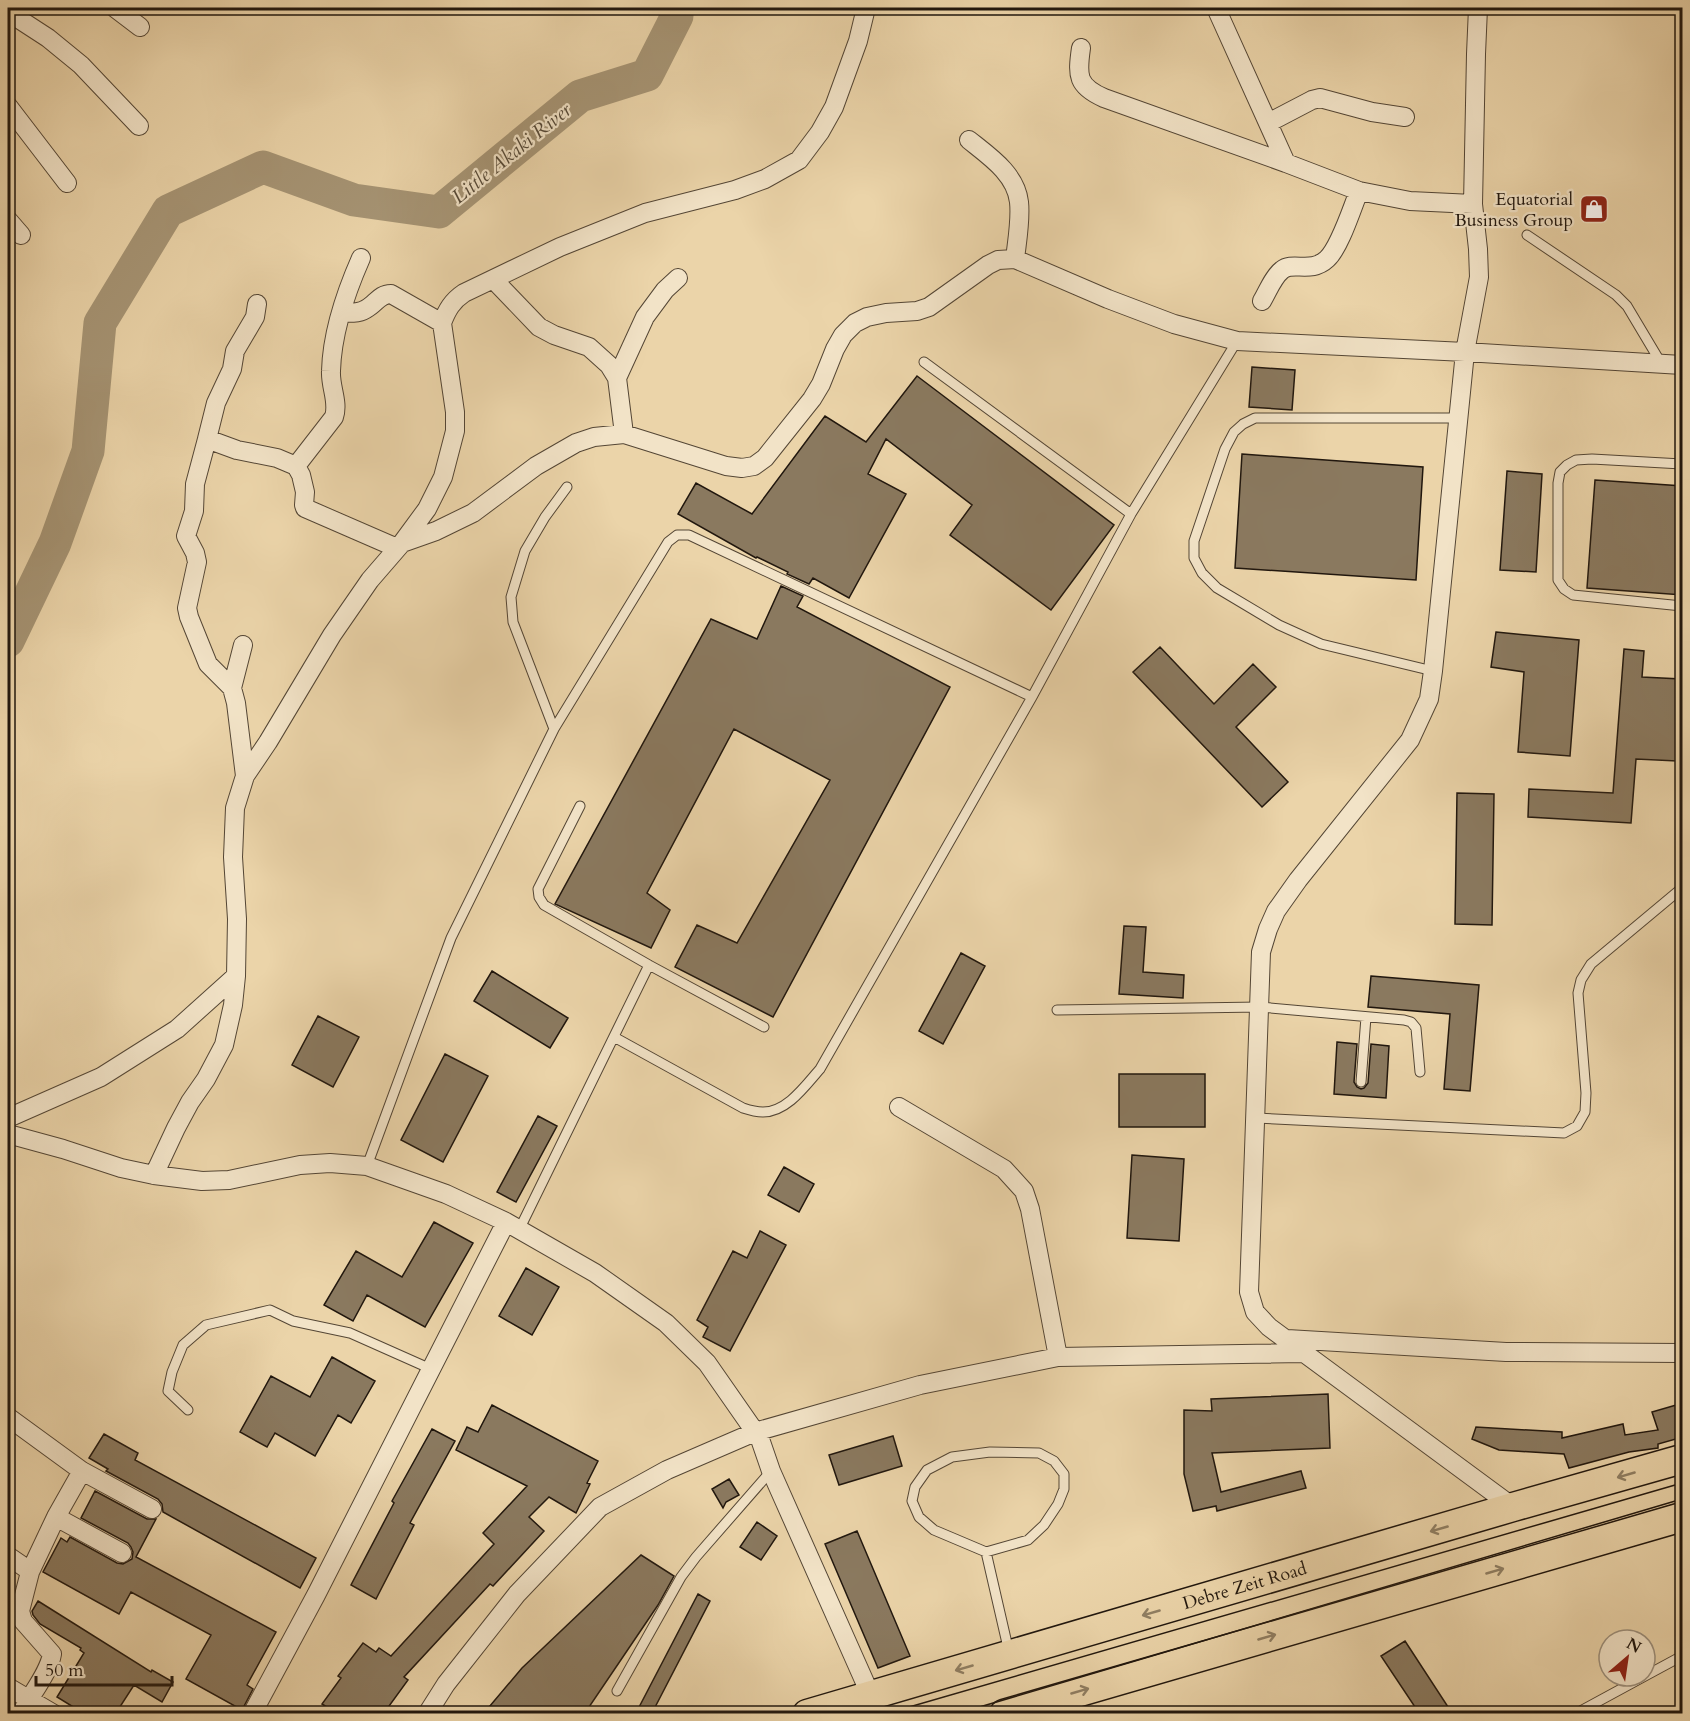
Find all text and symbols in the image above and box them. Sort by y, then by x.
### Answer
water label: Little Akaki River [446,96,578,210]
place label: Equatorial Business Group [1455,187,1573,233]
shop icon: Equatorial Business Group [1578,193,1610,225]
one-way arrow [1617,1470,1636,1481]
one-way arrow [1430,1524,1449,1535]
street label: Debre Zeit Road [1180,1556,1310,1616]
one-way arrow [1485,1565,1504,1576]
one-way arrow [1142,1608,1161,1619]
north arrow [1597,1628,1657,1688]
one-way arrow [1257,1631,1276,1642]
text: N [1622,1633,1645,1659]
scale bar [36,1649,172,1687]
text: 50 m [45,1658,84,1683]
one-way arrow [955,1663,974,1674]
one-way arrow [1070,1685,1089,1696]

